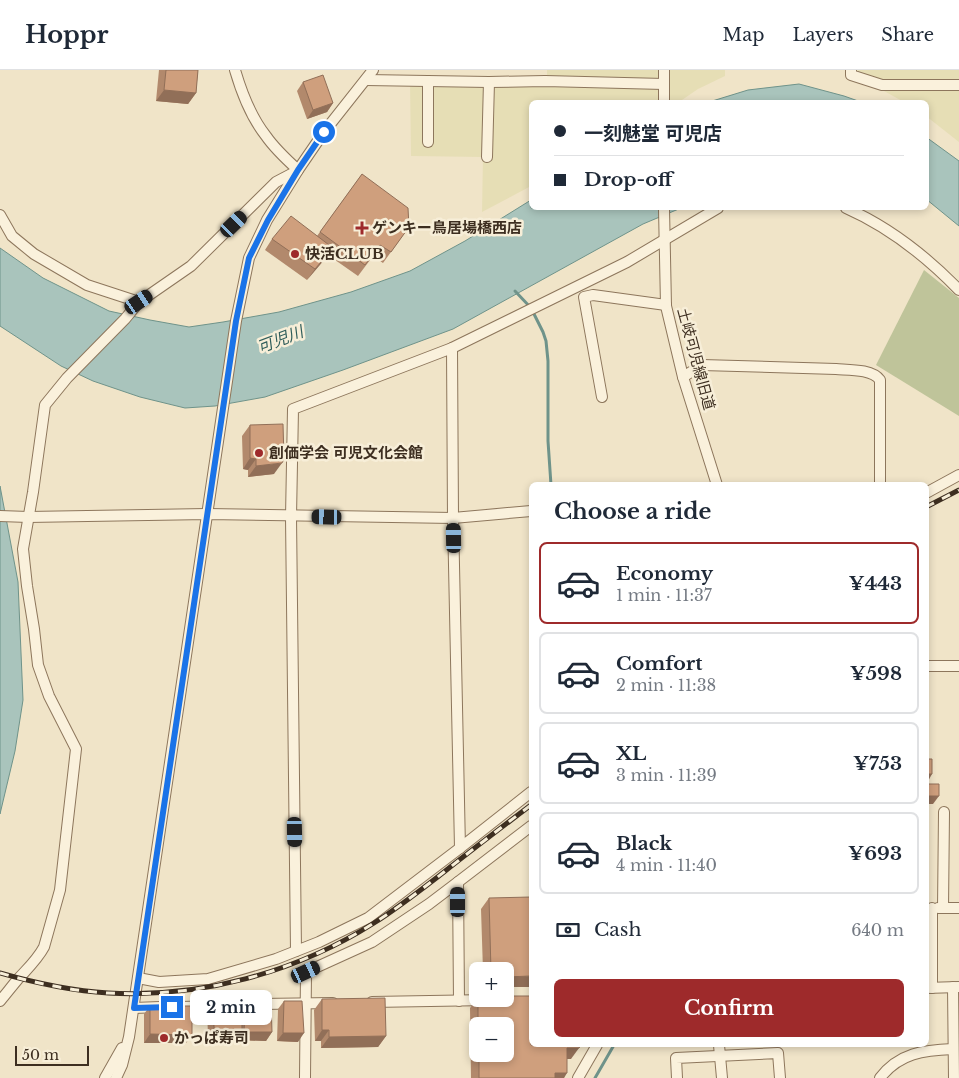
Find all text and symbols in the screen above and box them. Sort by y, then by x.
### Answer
text: Hoppr [25,20,108,49]
text: Map [723,24,764,46]
text: Layers [792,24,853,46]
text: Share [881,24,934,46]
route start [313,121,335,143]
text: 一刻魅堂 可児店 [584,122,722,145]
text: Drop-off [584,168,673,191]
car [217,208,250,240]
place label: ゲンキー鳥居場橋西店 [372,218,522,237]
marker: ゲンキー鳥居場橋西店 [356,222,368,234]
place label: 快活CLUB [305,244,384,263]
marker: 快活CLUB [289,248,301,260]
car [122,287,155,317]
street label: 土岐可児線旧道 [674,306,719,412]
water label: 可児川 [254,320,308,357]
place label: 創価学会 可児文化会館 [269,443,423,462]
marker: 創価学会 可児文化会館 [253,447,265,459]
text: Choose a ride [554,498,711,525]
car [311,509,342,525]
car [446,523,461,553]
icon: car [556,561,601,606]
text: Economy [616,562,713,585]
text: ¥443 [848,572,902,595]
text: 1 min · 11:37 [616,585,712,605]
icon: car [556,651,601,696]
text: Comfort [616,652,703,675]
text: ¥598 [850,662,902,685]
text: 2 min · 11:38 [616,675,716,695]
icon: car [556,741,601,786]
text: XL [616,742,646,765]
text: ¥753 [853,752,902,775]
text: 3 min · 11:39 [616,765,717,785]
car [287,817,302,847]
icon: car [556,831,601,876]
text: Black [616,832,672,855]
text: ¥693 [848,842,902,865]
text: 4 min · 11:40 [616,855,717,875]
car [450,887,465,917]
icon: cash [554,916,582,944]
text: Cash [594,918,641,941]
text: 640 m [851,920,904,940]
car [289,959,322,985]
map controls [469,962,514,1062]
button: + [469,962,514,1007]
button: Confirm [554,979,904,1037]
callout: 2 min [190,990,272,1024]
route end [161,996,183,1018]
text: 2 min [206,997,256,1017]
button: − [469,1017,514,1062]
place label: かっぱ寿司 [174,1028,249,1047]
marker: かっぱ寿司 [158,1032,170,1044]
scale bar [15,1043,89,1066]
text: 50 m [22,1046,59,1064]

